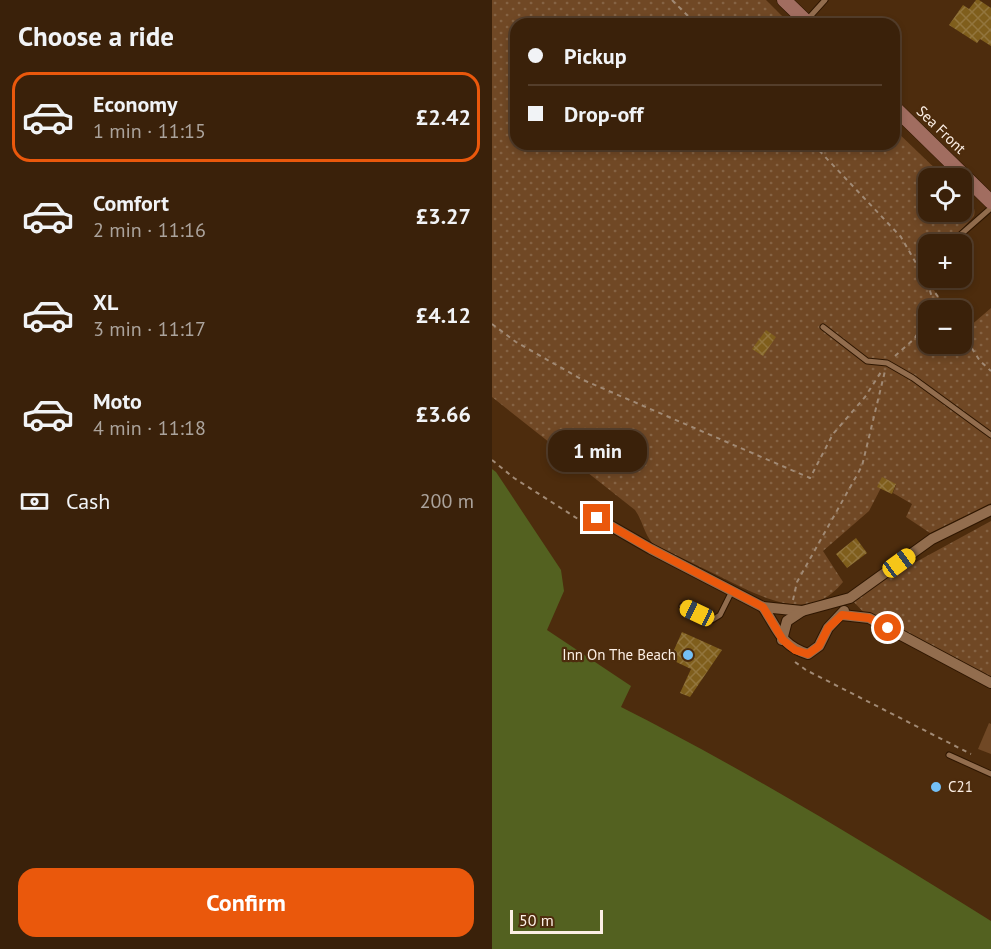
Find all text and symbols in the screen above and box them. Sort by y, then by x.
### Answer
text: Choose a ride [18,19,174,53]
text: Pickup [564,42,627,70]
icon: car [21,90,75,144]
text: Economy [93,90,177,118]
text: Drop-off [564,100,643,128]
street label: Sea Front [913,102,970,158]
text: £2.42 [416,103,471,131]
text: 1 min · 11:15 [93,118,206,144]
map controls [918,168,972,354]
button: locate [918,168,972,222]
icon: car [21,189,75,243]
text: Comfort [93,189,169,217]
text: £3.27 [416,202,471,230]
text: 2 min · 11:16 [93,217,206,243]
button: + [918,234,972,288]
icon: car [21,288,75,342]
text: XL [93,288,118,316]
button: − [918,300,972,354]
text: £4.12 [416,301,471,329]
text: 3 min · 11:17 [93,316,206,342]
icon: car [21,387,75,441]
text: Moto [93,387,142,415]
text: £3.66 [416,400,471,428]
text: 4 min · 11:18 [93,415,206,441]
callout: 1 min [548,431,646,473]
text: 1 min [573,438,622,464]
icon: cash [18,485,51,518]
text: Cash [66,487,110,515]
text: 200 m [420,488,474,514]
route end [583,504,610,531]
car [879,545,919,581]
car [677,597,717,629]
route start [874,614,901,641]
place label: Inn On The Beach [562,645,676,664]
marker: Inn On The Beach [681,648,695,662]
place label: C21 [948,777,973,796]
marker: C21 [929,780,943,794]
button: Confirm [18,868,474,937]
scale bar [510,907,603,934]
text: 50 m [519,910,554,930]

